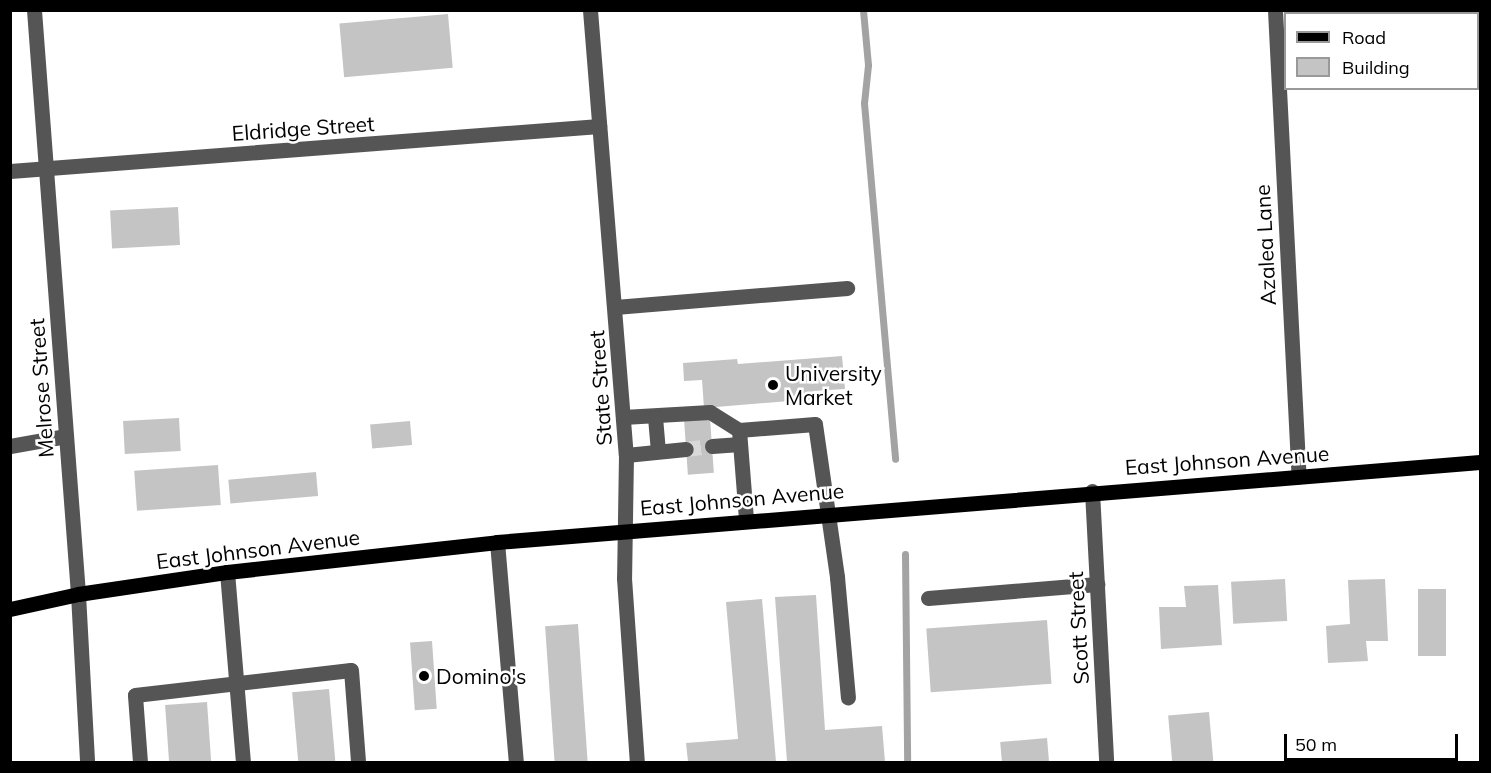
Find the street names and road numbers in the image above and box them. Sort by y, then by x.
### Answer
street label: Eldridge Street [231,110,375,146]
street label: Azalea Lane [1249,184,1281,306]
street label: Melrose Street [24,318,58,458]
street label: State Street [583,330,617,446]
street label: East Johnson Avenue [1124,440,1330,480]
street label: East Johnson Avenue [639,478,845,520]
street label: East Johnson Avenue [155,524,361,574]
street label: Scott Street [1062,571,1094,685]

